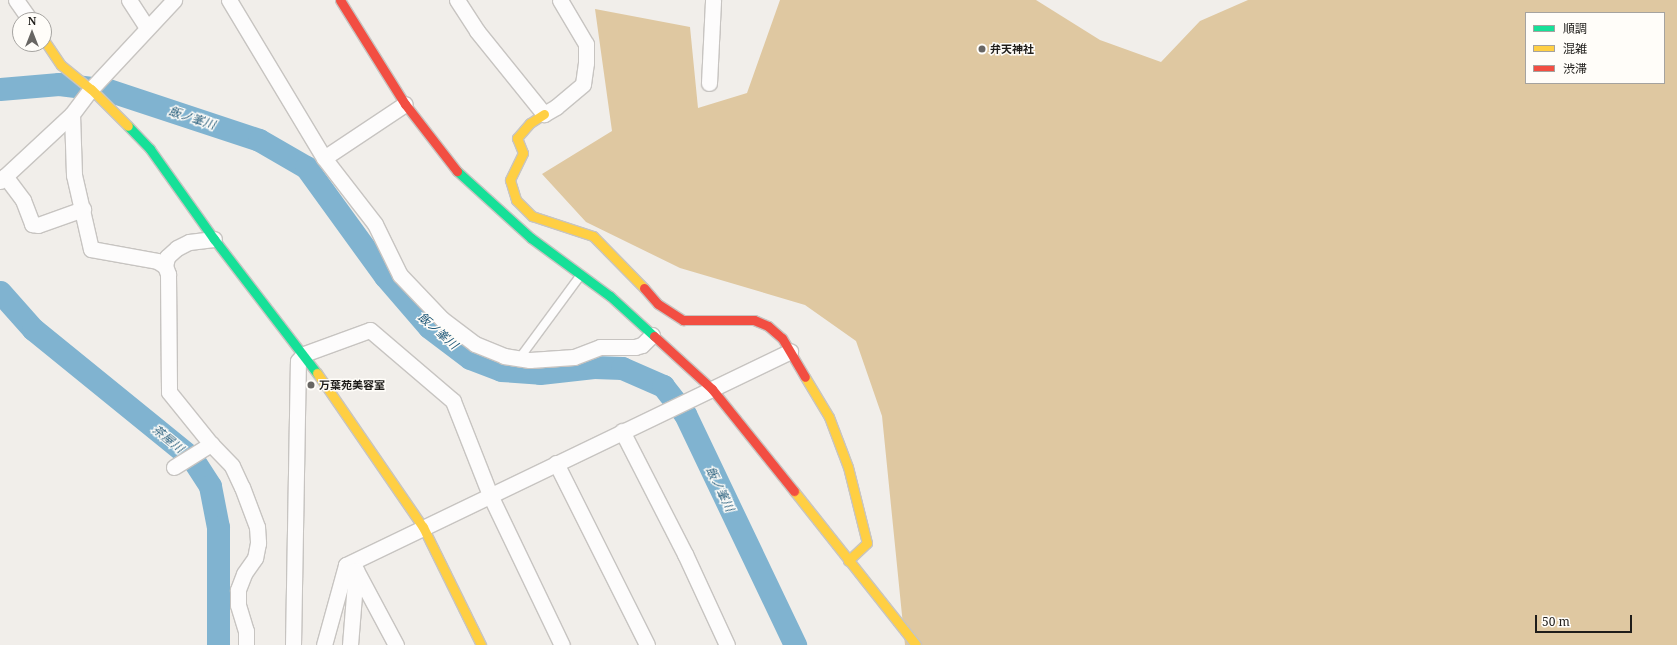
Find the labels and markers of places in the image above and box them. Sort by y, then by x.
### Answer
place label: 弁天神社 [990,42,1034,56]
marker: 弁天神社 [977,44,987,54]
place label: 万葉苑美容室 [319,378,385,392]
marker: 万葉苑美容室 [306,380,316,390]

